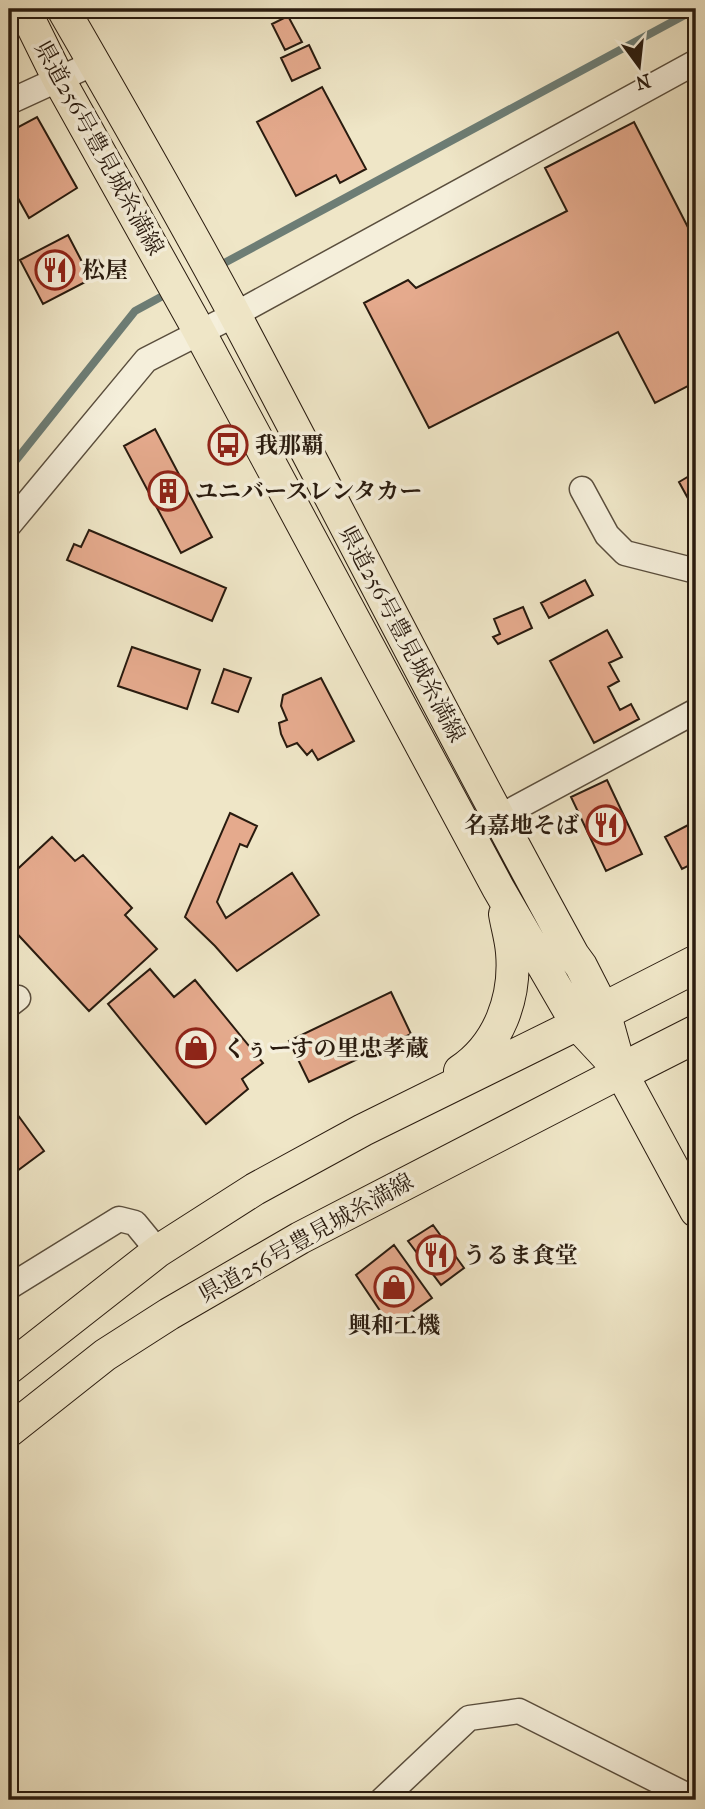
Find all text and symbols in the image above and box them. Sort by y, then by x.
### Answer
north arrow [604,32,674,102]
street label: 県道256号豊見城糸満線 [29,36,169,260]
text: N [633,69,653,94]
restaurant icon: 松屋 [34,249,76,291]
place label: 松屋 [82,257,128,284]
bus stop icon: 我那覇 [207,424,249,466]
place label: 我那覇 [255,432,324,459]
building icon: ユニバースレンタカー [147,470,189,512]
place label: ユニバースレンタカー [195,478,422,505]
street label: 県道256号豊見城糸満線 [333,521,471,747]
restaurant icon: 名嘉地そば [585,804,627,846]
place label: 名嘉地そば [464,812,579,839]
shop icon: くぅーすの里忠孝蔵 [175,1027,217,1069]
place label: くぅーすの里忠孝蔵 [223,1035,428,1062]
street label: 県道256号豊見城糸満線 [194,1168,418,1308]
restaurant icon: うるま食堂 [415,1234,457,1276]
place label: うるま食堂 [463,1242,578,1269]
shop icon: 興和工機 [373,1266,415,1308]
place label: 興和工機 [348,1312,440,1339]

